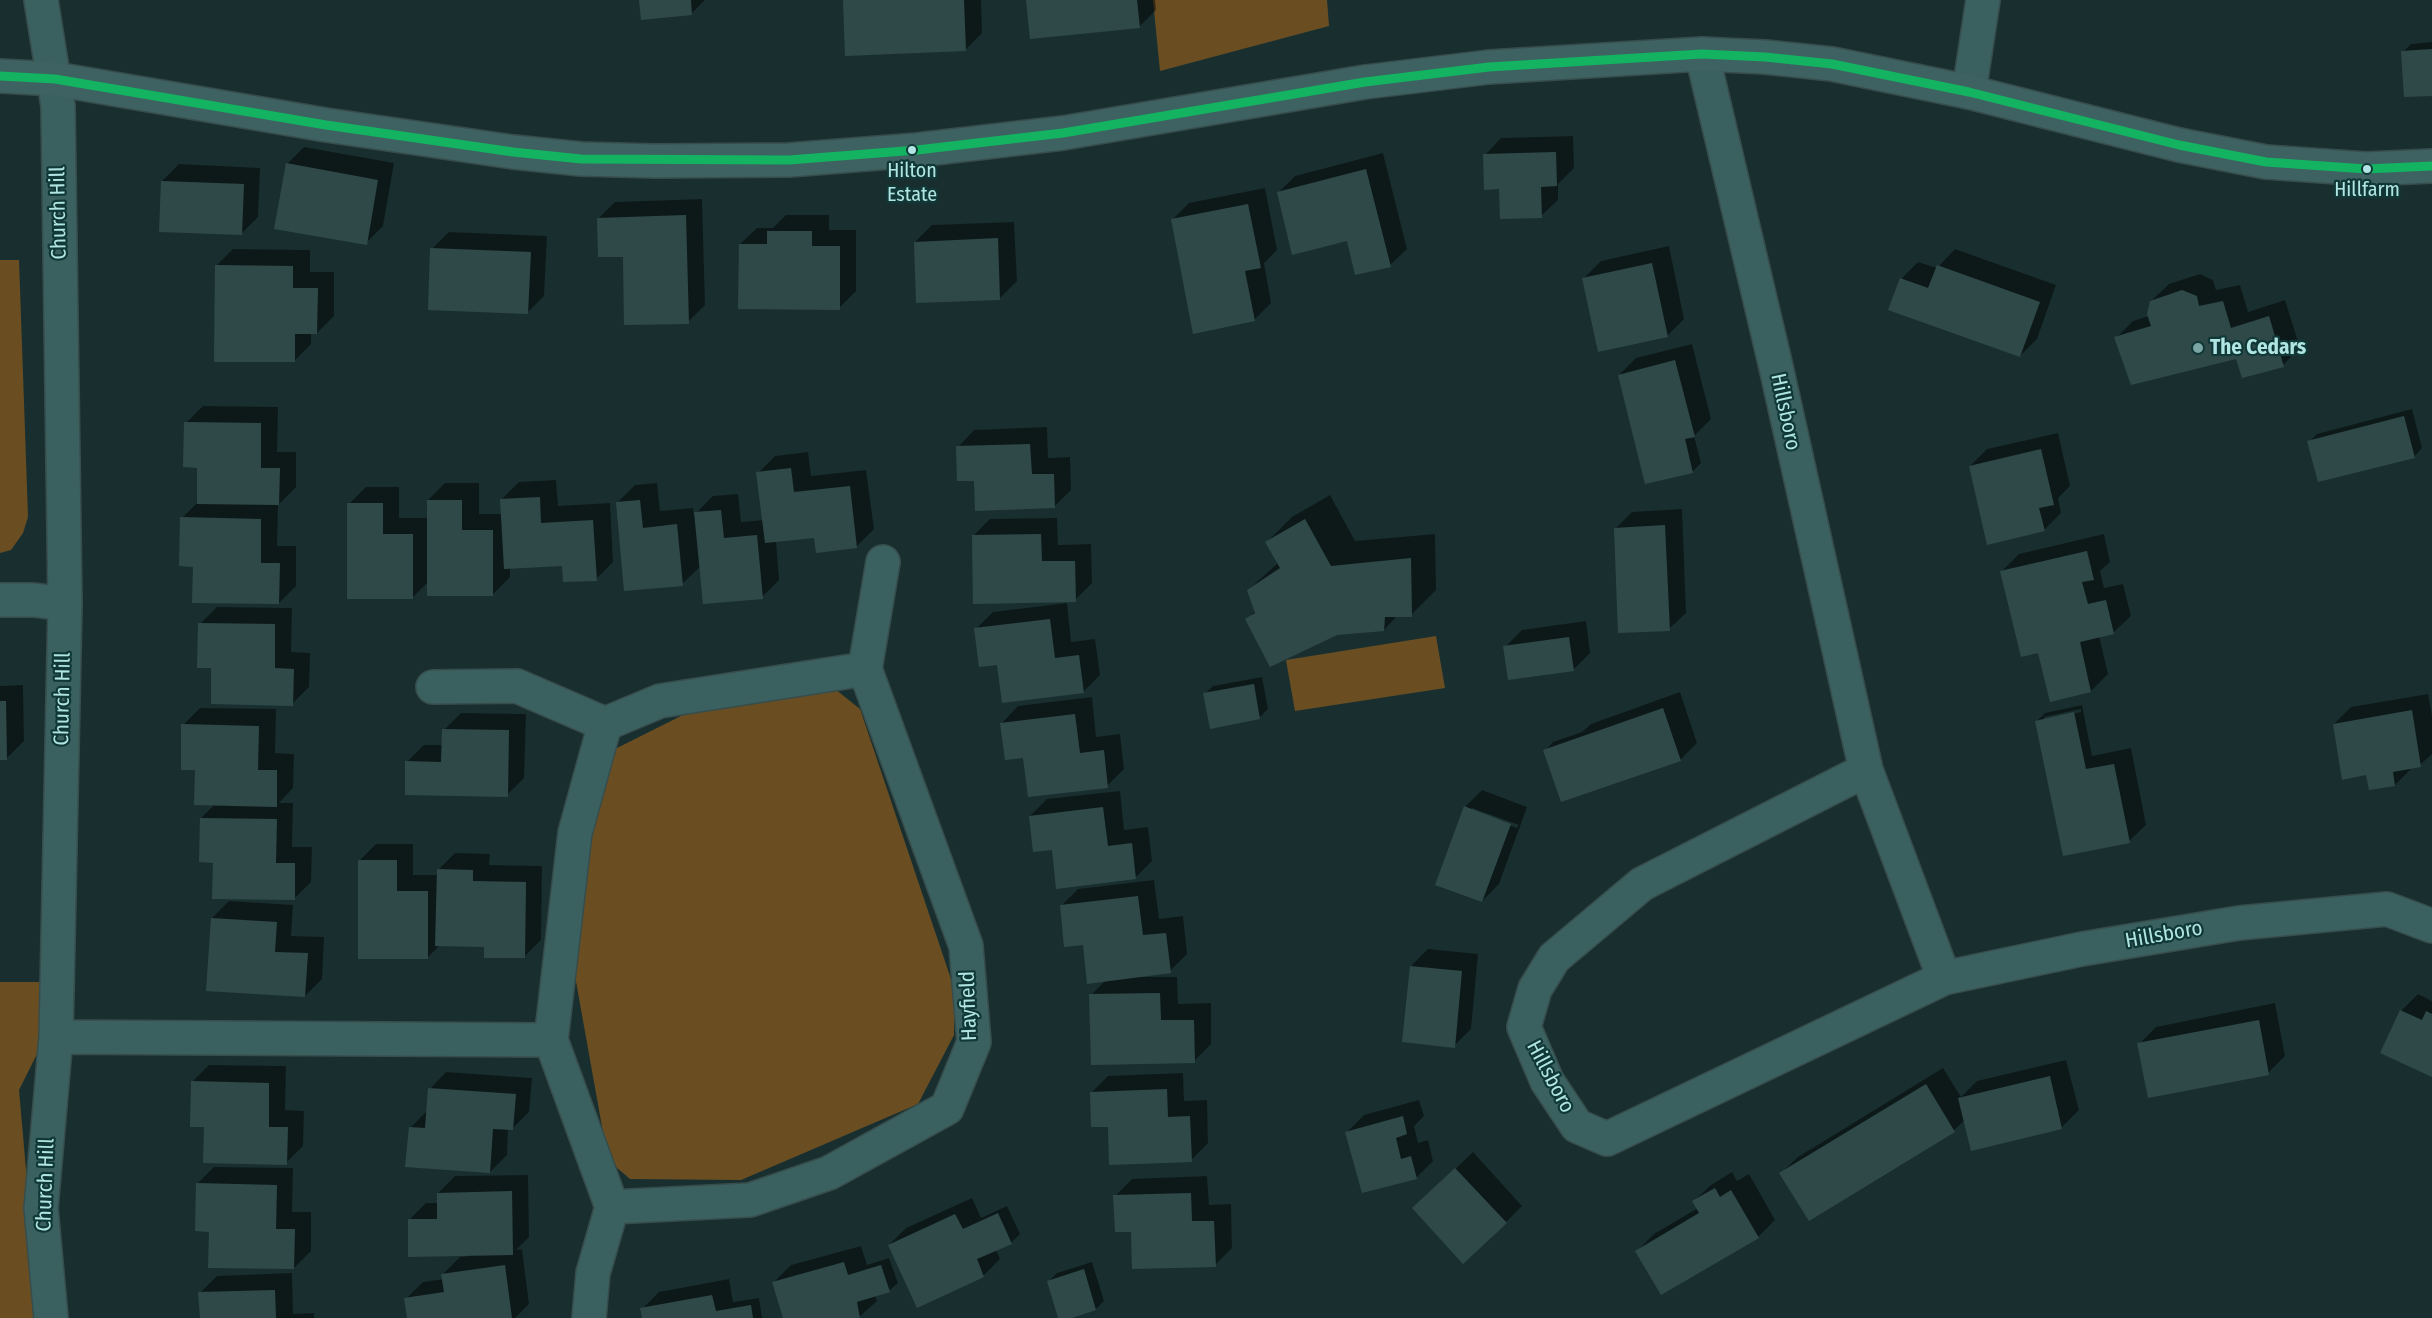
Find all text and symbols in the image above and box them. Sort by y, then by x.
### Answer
marker: Hilton Estate [906,144,918,156]
place label: Hilton Estate [887,159,937,206]
marker: Hillfarm [2361,163,2373,175]
street label: Church Hill [46,166,72,260]
place label: Hillfarm [2334,178,2400,202]
place label: The Cedars [2210,335,2306,361]
marker: The Cedars [2191,341,2205,355]
street label: Hillsboro [1765,371,1805,453]
street label: Church Hill [50,652,76,746]
street label: Hillsboro [2123,916,2205,954]
street label: Hayfield [955,971,983,1041]
street label: Hillsboro [1521,1037,1579,1117]
street label: Church Hill [32,1138,60,1232]

